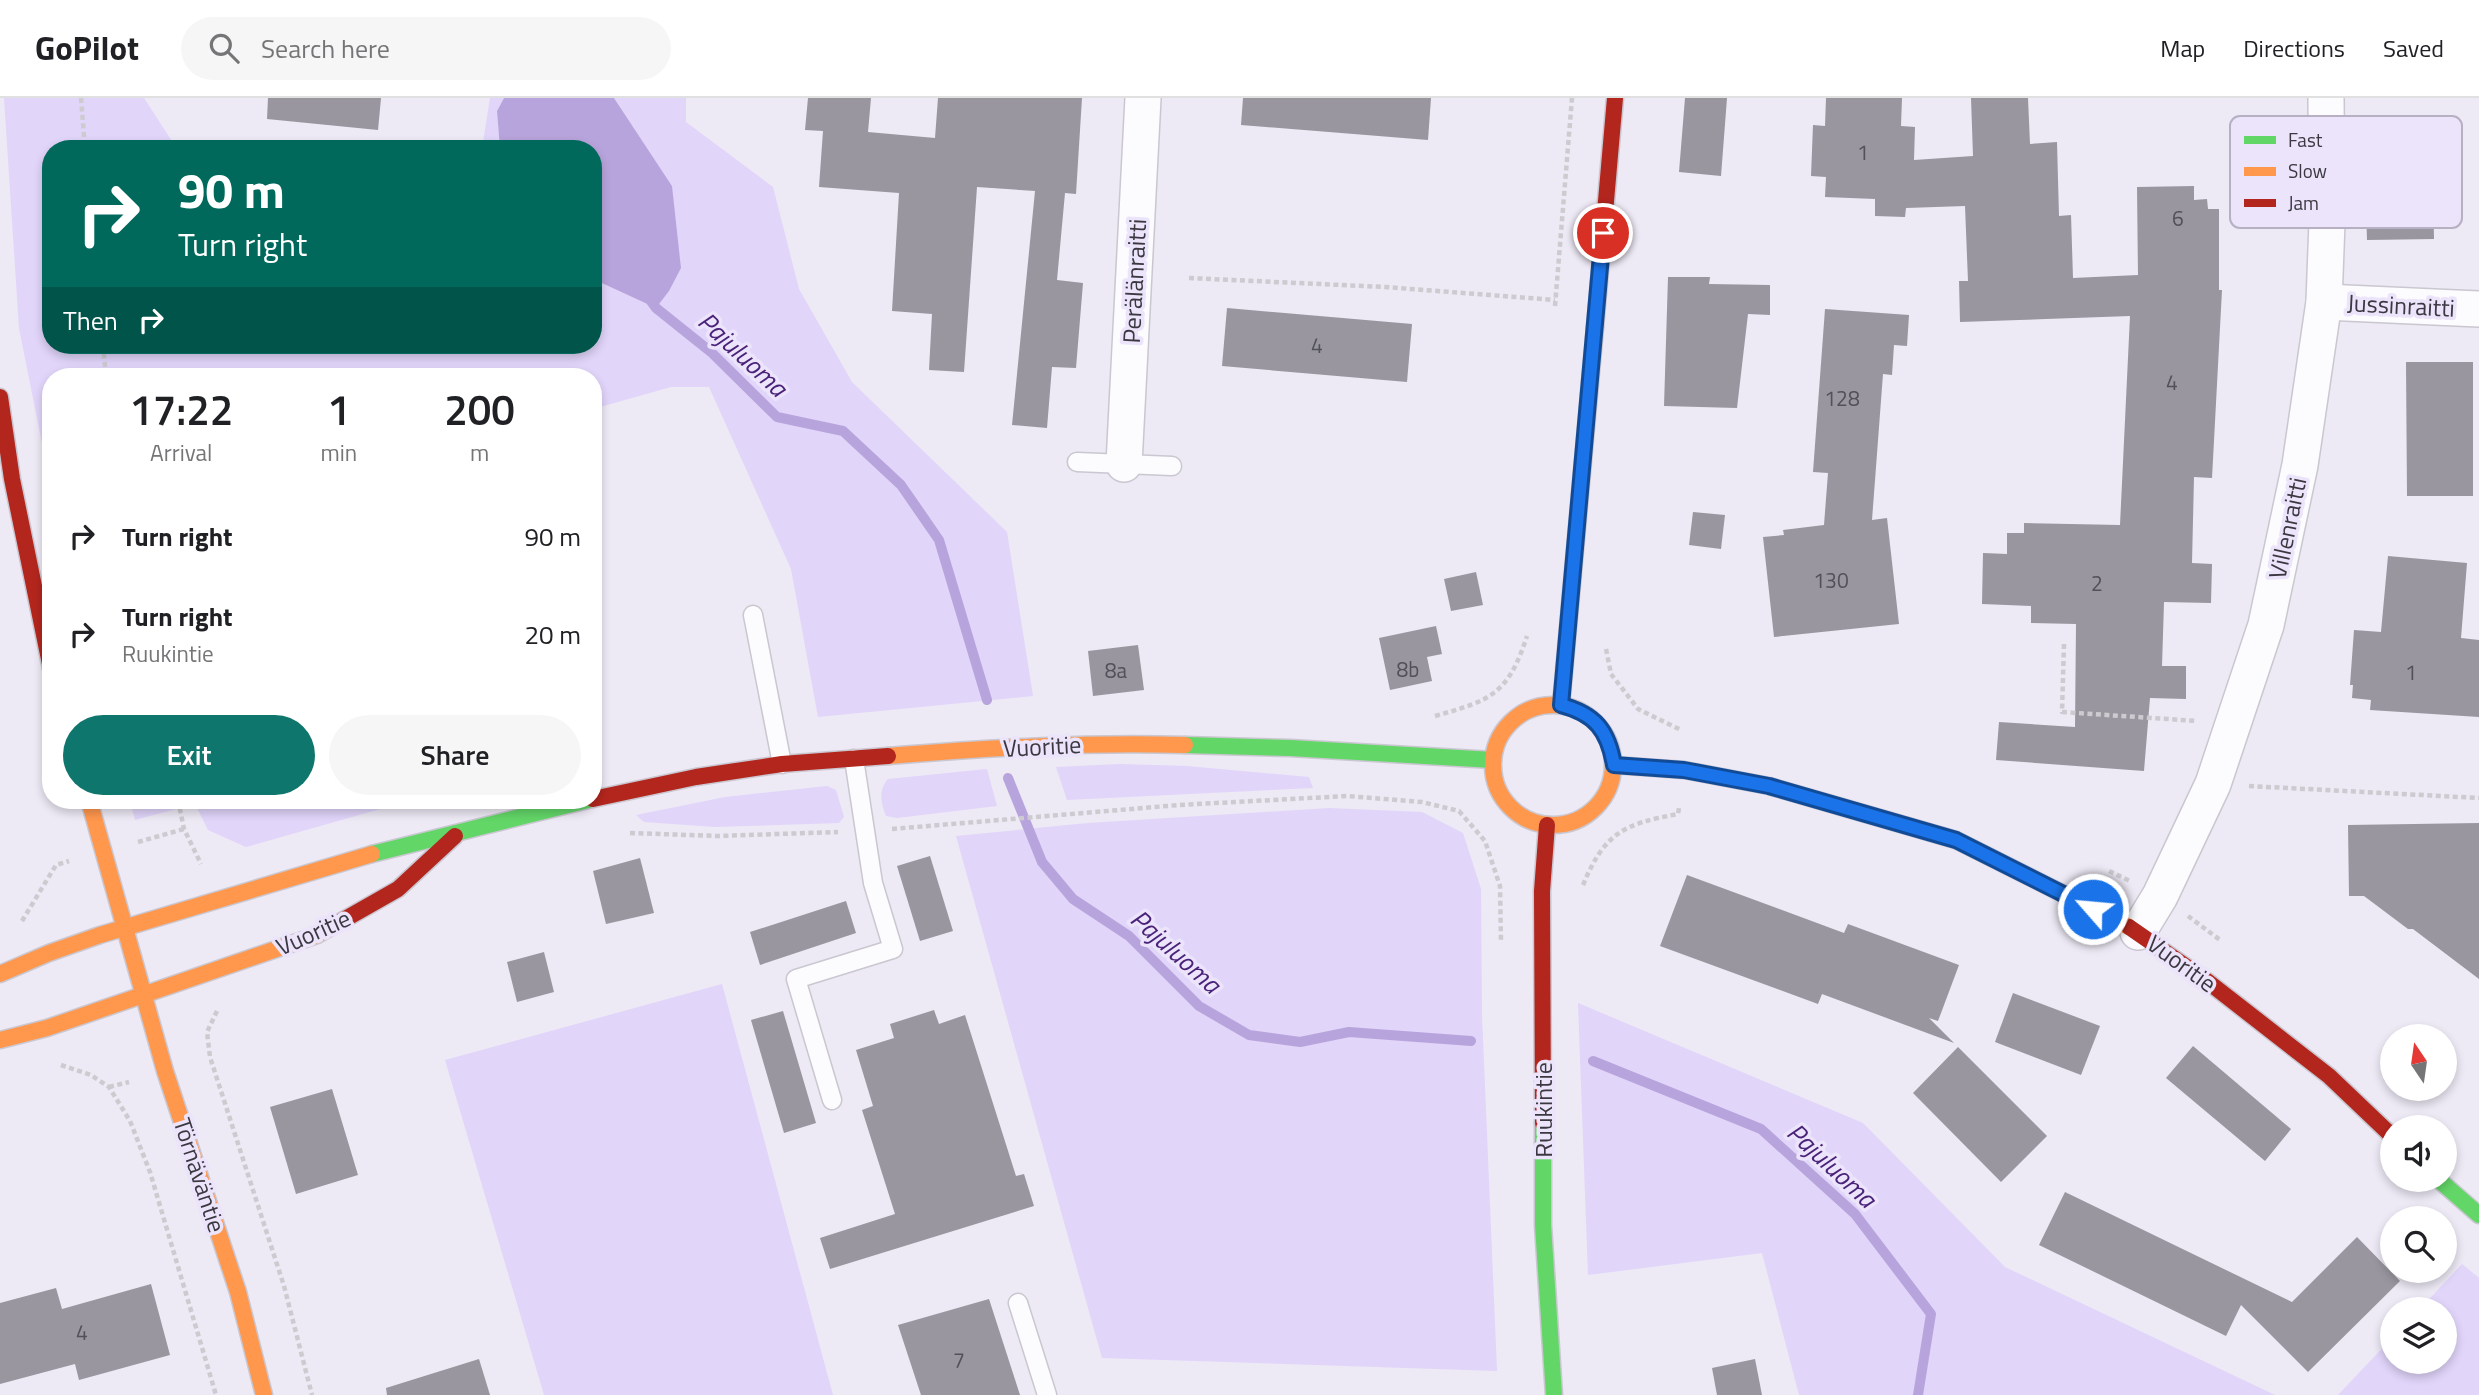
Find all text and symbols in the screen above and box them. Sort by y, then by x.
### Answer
search box [181,17,671,80]
text: GoPilot [35,23,139,73]
icon: search [205,29,243,67]
text: Search here [261,29,390,68]
text: Map [2160,30,2205,66]
text: Directions [2243,30,2345,66]
text: Saved [2383,30,2444,66]
legend [2230,116,2462,228]
text: Fast [2288,125,2323,154]
house number: 1 [1857,136,1869,168]
text: 90 m [178,152,285,227]
text: Slow [2288,156,2327,185]
icon: right [63,168,154,259]
text: Jam [2288,188,2319,217]
house number: 6 [2172,202,2184,234]
pin [1573,203,1633,263]
icon: arrive [1584,214,1622,252]
street label: Perälänraitti [1113,218,1155,344]
text: Turn right [178,220,307,268]
street label: Jussinraitti [2346,284,2456,326]
text: Then [63,301,118,340]
icon: right [132,301,170,339]
water label: Pajuluoma [689,302,798,407]
house number: 4 [1311,329,1323,361]
house number: 4 [2166,366,2178,398]
text: 17:22 [129,377,233,441]
text: 1 [327,377,351,441]
text: 200 [444,377,515,441]
house number: 128 [1824,382,1860,414]
text: Arrival [150,435,212,470]
text: min [320,435,357,470]
text: m [470,435,489,470]
street label: Villenraitti [2259,474,2315,582]
icon: right [63,517,101,555]
text: Turn right [122,517,233,556]
text: 90 m [524,517,581,556]
house number: 130 [1813,564,1849,596]
house number: 2 [2091,567,2103,599]
text: Turn right [122,597,233,636]
icon: right [63,615,101,653]
text: 20 m [524,615,581,654]
text: Ruukintie [122,636,214,671]
house number: 8b [1397,653,1419,685]
house number: 8a [1105,654,1128,686]
house number: 1 [2405,656,2417,688]
button: Exit [63,715,315,795]
button: Share [329,715,581,795]
street label: Vuoritie [1002,726,1082,766]
position arrow [2056,872,2130,946]
street label: Vuoritie [270,900,356,964]
water label: Pajuluoma [1122,900,1231,1004]
street label: Vuoritie [2140,925,2224,1001]
north arrow [2380,1024,2457,1101]
map controls [2380,1024,2457,1374]
street label: Ruukintie [1525,1062,1561,1158]
street label: Törnäväntie [165,1113,235,1237]
water label: Pajuluoma [1778,1113,1887,1218]
button: sound [2380,1115,2457,1192]
button: search [2380,1206,2457,1283]
button: layers [2380,1297,2457,1374]
house number: 4 [76,1316,88,1348]
house number: 7 [953,1344,965,1376]

